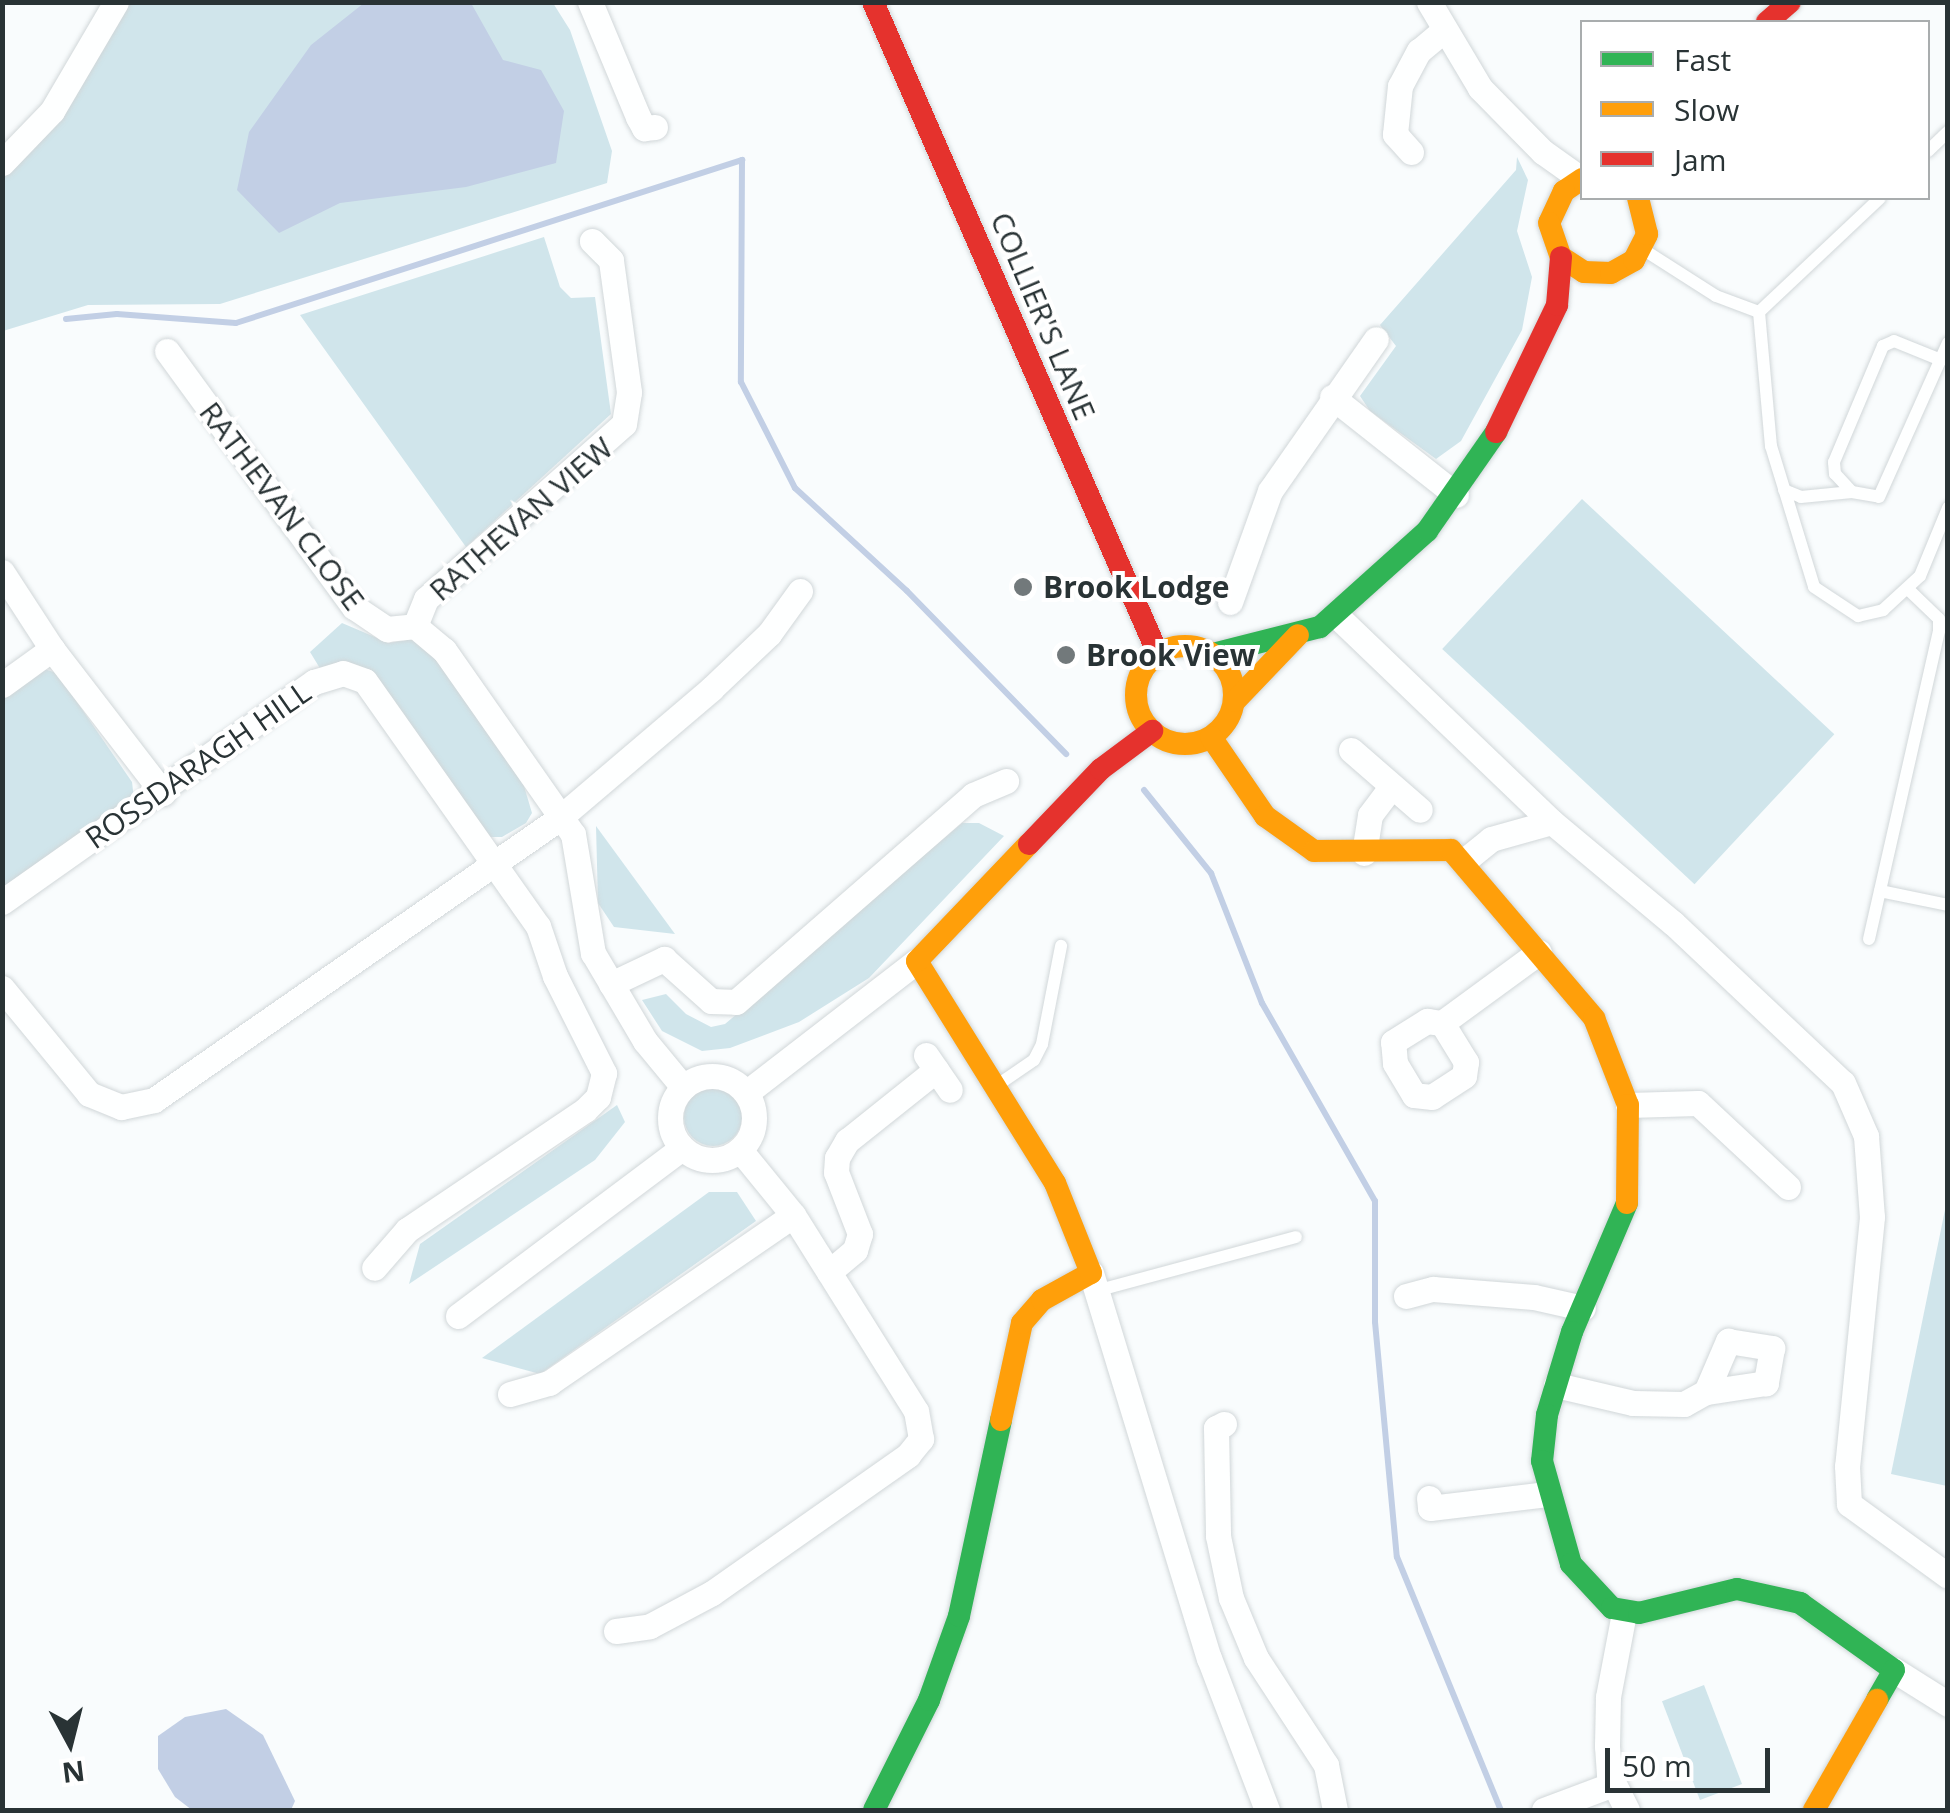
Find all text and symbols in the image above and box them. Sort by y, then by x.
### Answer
legend [1580,20,1930,200]
text: Fast [1674,39,1731,80]
text: Slow [1674,89,1739,130]
text: Jam [1674,139,1727,180]
street label: COLLIER'S LANE [983,207,1103,425]
street label: RATHEVAN CLOSE [192,395,372,617]
street label: RATHEVAN VIEW [422,430,620,608]
place label: Brook Lodge [1043,569,1230,605]
marker: Brook Lodge [1012,576,1034,598]
place label: Brook View [1086,637,1255,673]
marker: Brook View [1055,644,1077,666]
street label: ROSSDARAGH HILL [79,674,317,856]
north arrow [20,1693,120,1793]
scale bar [1610,1728,1775,1790]
text: 50 m [1622,1745,1692,1786]
text: N [60,1753,87,1793]

